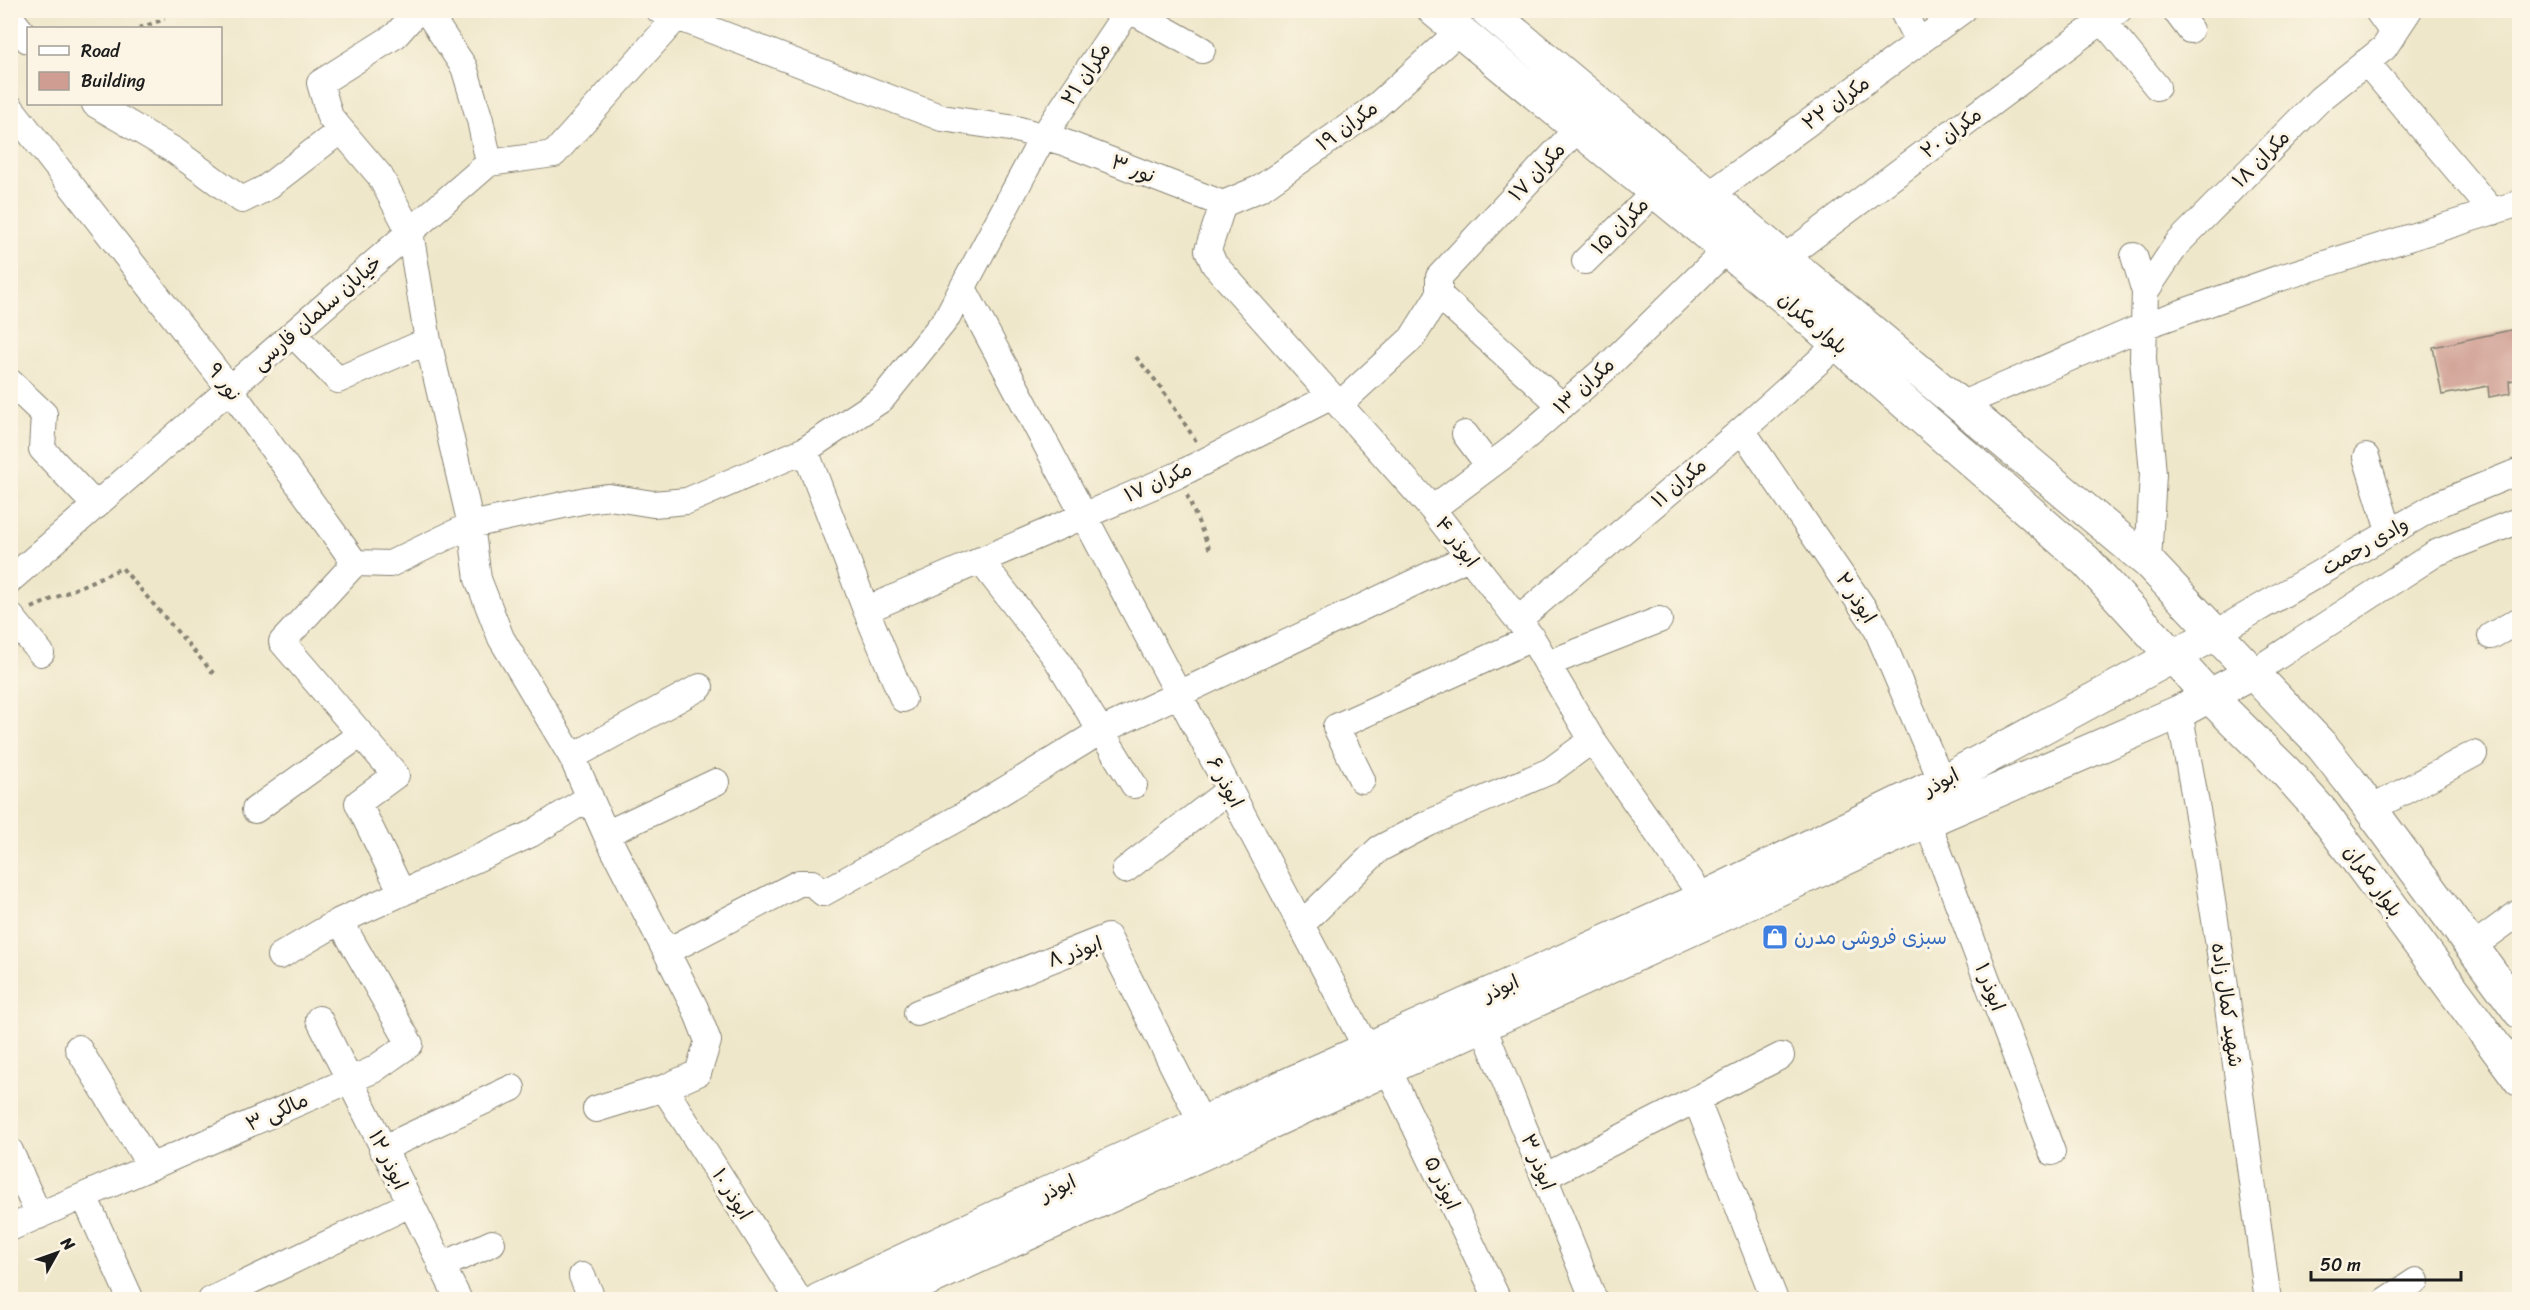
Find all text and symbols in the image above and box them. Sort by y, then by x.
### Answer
legend [27,27,222,105]
text: Road [81,35,121,67]
street label: مکران ۲۱ [1052,35,1120,113]
text: Building [81,65,145,97]
street label: مکران ۲۲ [1794,66,1878,140]
street label: مکران ۱۹ [1308,91,1386,161]
street label: مکران ۲۰ [1912,98,1990,168]
street label: مکران ۱۸ [2223,121,2299,197]
street label: مکران ۱۷ [1500,134,1574,210]
street label: نور ۳ [1106,145,1160,193]
street label: مکران ۱۵ [1582,188,1658,264]
street label: خیابان سلمان فارسی [244,246,390,380]
street label: بلوار مکران [1770,282,1856,364]
street label: مکران ۱۳ [1545,348,1623,424]
street label: نور ۹ [198,355,250,409]
street label: مکران ۱۱ [1643,449,1715,517]
street label: مکران ۱۷ [1118,451,1198,513]
street label: وادی رحمت [2315,507,2415,585]
street label: ابوذر ۴ [1426,509,1488,575]
street label: ابوذر ۲ [1826,565,1886,631]
street label: ابوذر ۶ [1197,750,1253,814]
street label: ابوذر [1915,758,1965,807]
street label: بلوار مکران [2334,837,2412,925]
place label: سبزی فروشی مدرن [1794,920,1947,955]
shop icon: سبزی فروشی مدرن [1760,922,1790,952]
street label: ابوذر ۸ [1043,926,1107,978]
street label: شهید کمال زاده [2201,940,2253,1070]
street label: ابوذر ۱ [1965,958,2015,1016]
street label: ابوذر [1475,964,1525,1012]
street label: مالکی ۳ [240,1083,314,1141]
street label: ابوذر ۱۲ [358,1124,418,1196]
street label: ابوذر ۳ [1511,1128,1565,1196]
street label: ابوذر ۵ [1414,1150,1470,1216]
street label: ابوذر ۱۰ [702,1161,762,1227]
street label: ابوذر [1032,1164,1082,1213]
north arrow [27,1223,87,1283]
text: N [53,1229,83,1258]
scale bar [2311,1244,2461,1282]
text: 50 m [2320,1249,2361,1281]

